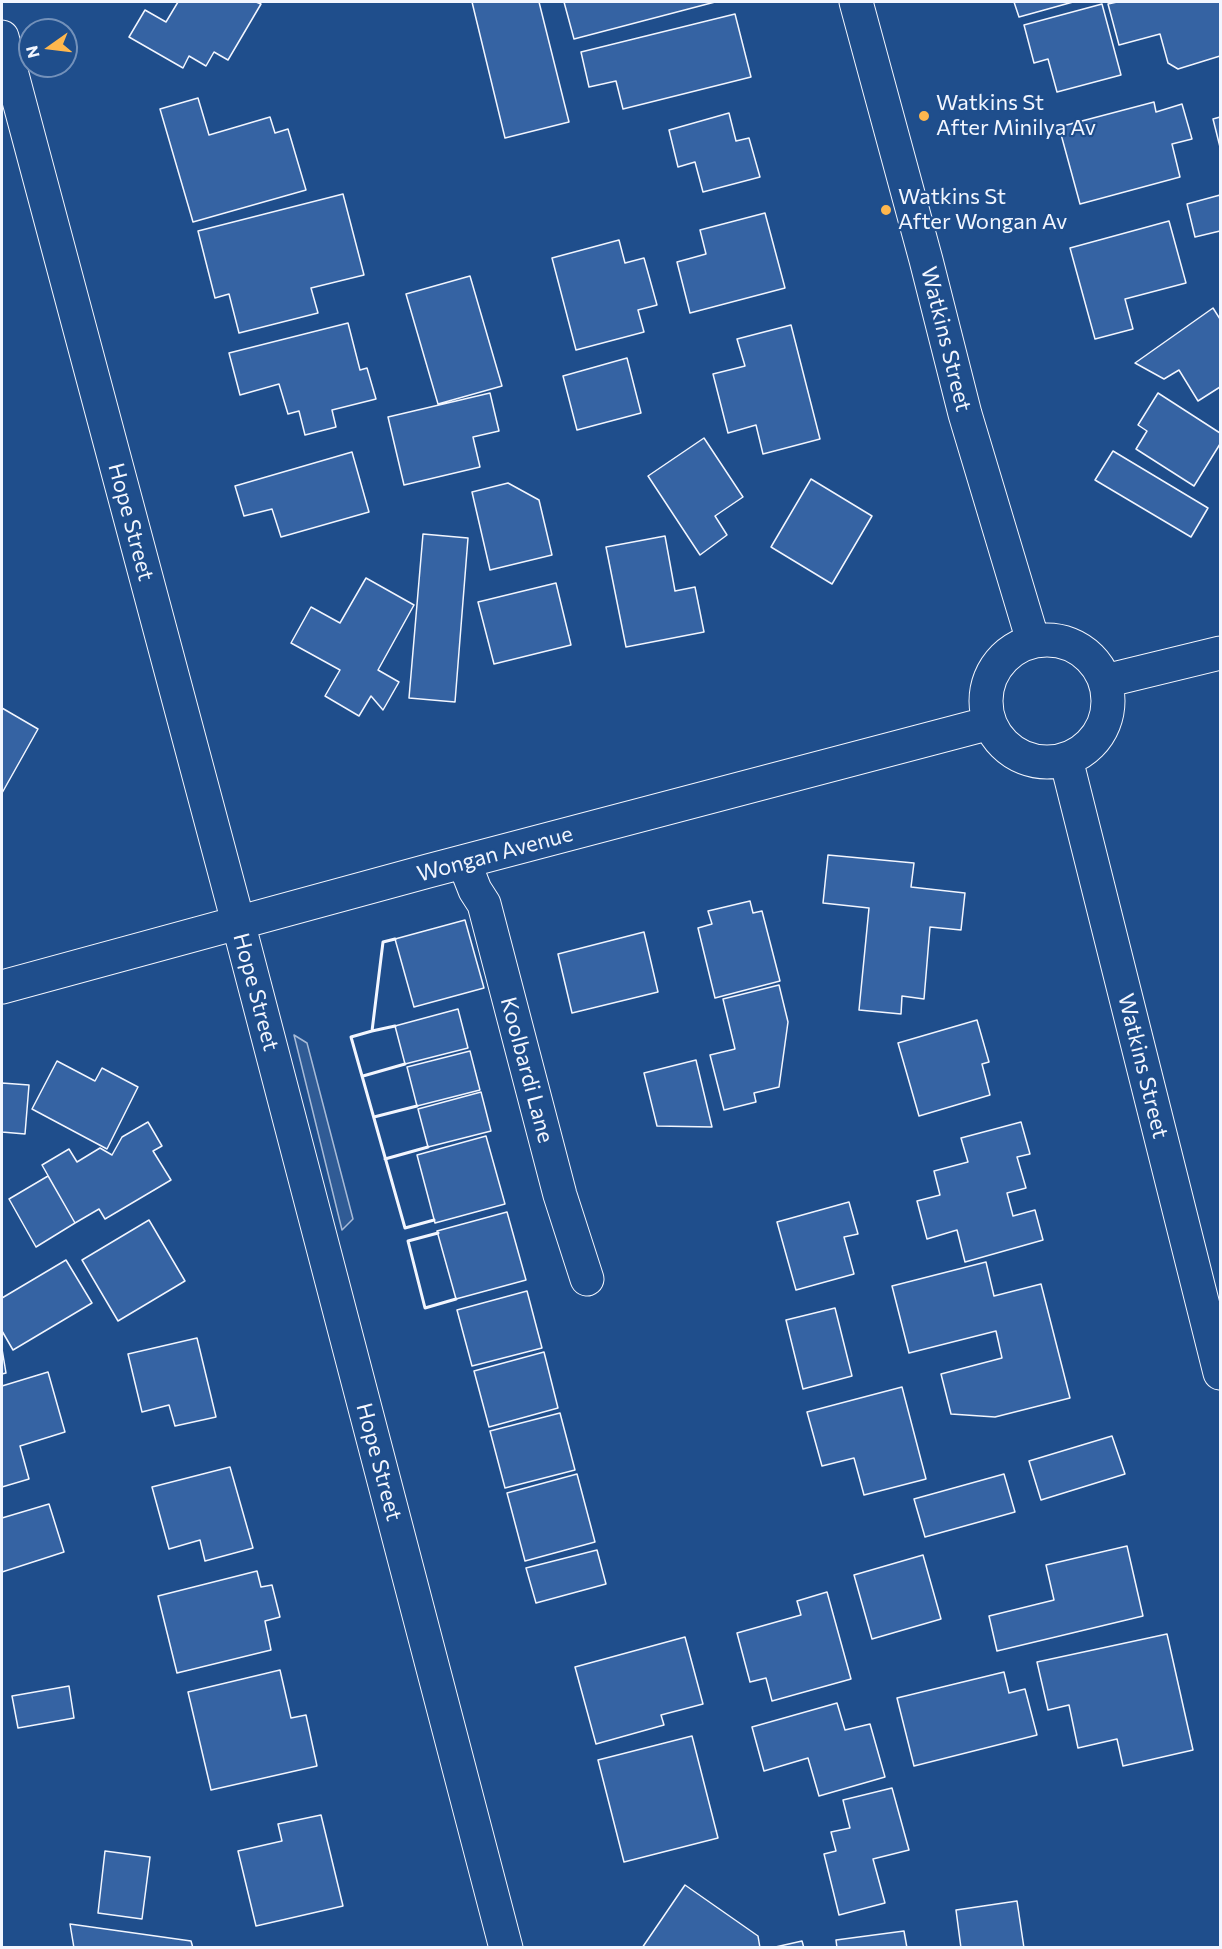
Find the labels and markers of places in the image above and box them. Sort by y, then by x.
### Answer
place label: Watkins St After Minilya Av [936,90,1096,142]
marker: Watkins St After Minilya Av [917,109,931,123]
place label: Watkins St After Wongan Av [898,184,1067,236]
marker: Watkins St After Wongan Av [879,203,893,217]

